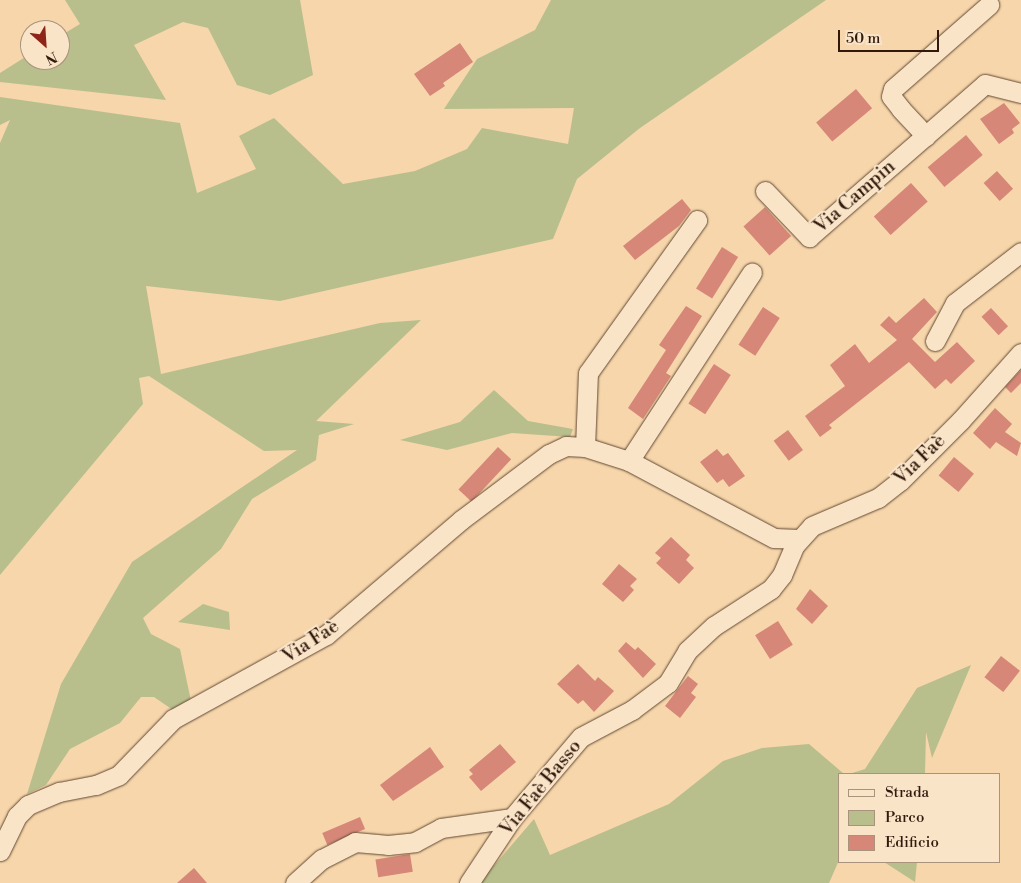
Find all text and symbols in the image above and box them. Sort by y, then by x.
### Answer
north arrow [20,20,70,70]
scale bar [841,20,942,52]
text: 50 m [846,29,880,48]
text: N [42,47,60,68]
street label: Via Campin [810,156,900,238]
street label: Via Faè [889,430,951,490]
street label: Via Faè [278,615,344,669]
street label: Via Faè Basso [495,735,587,841]
legend [838,773,1001,863]
text: Strada [885,783,929,802]
text: Parco [885,808,924,827]
text: Edificio [885,833,939,852]

